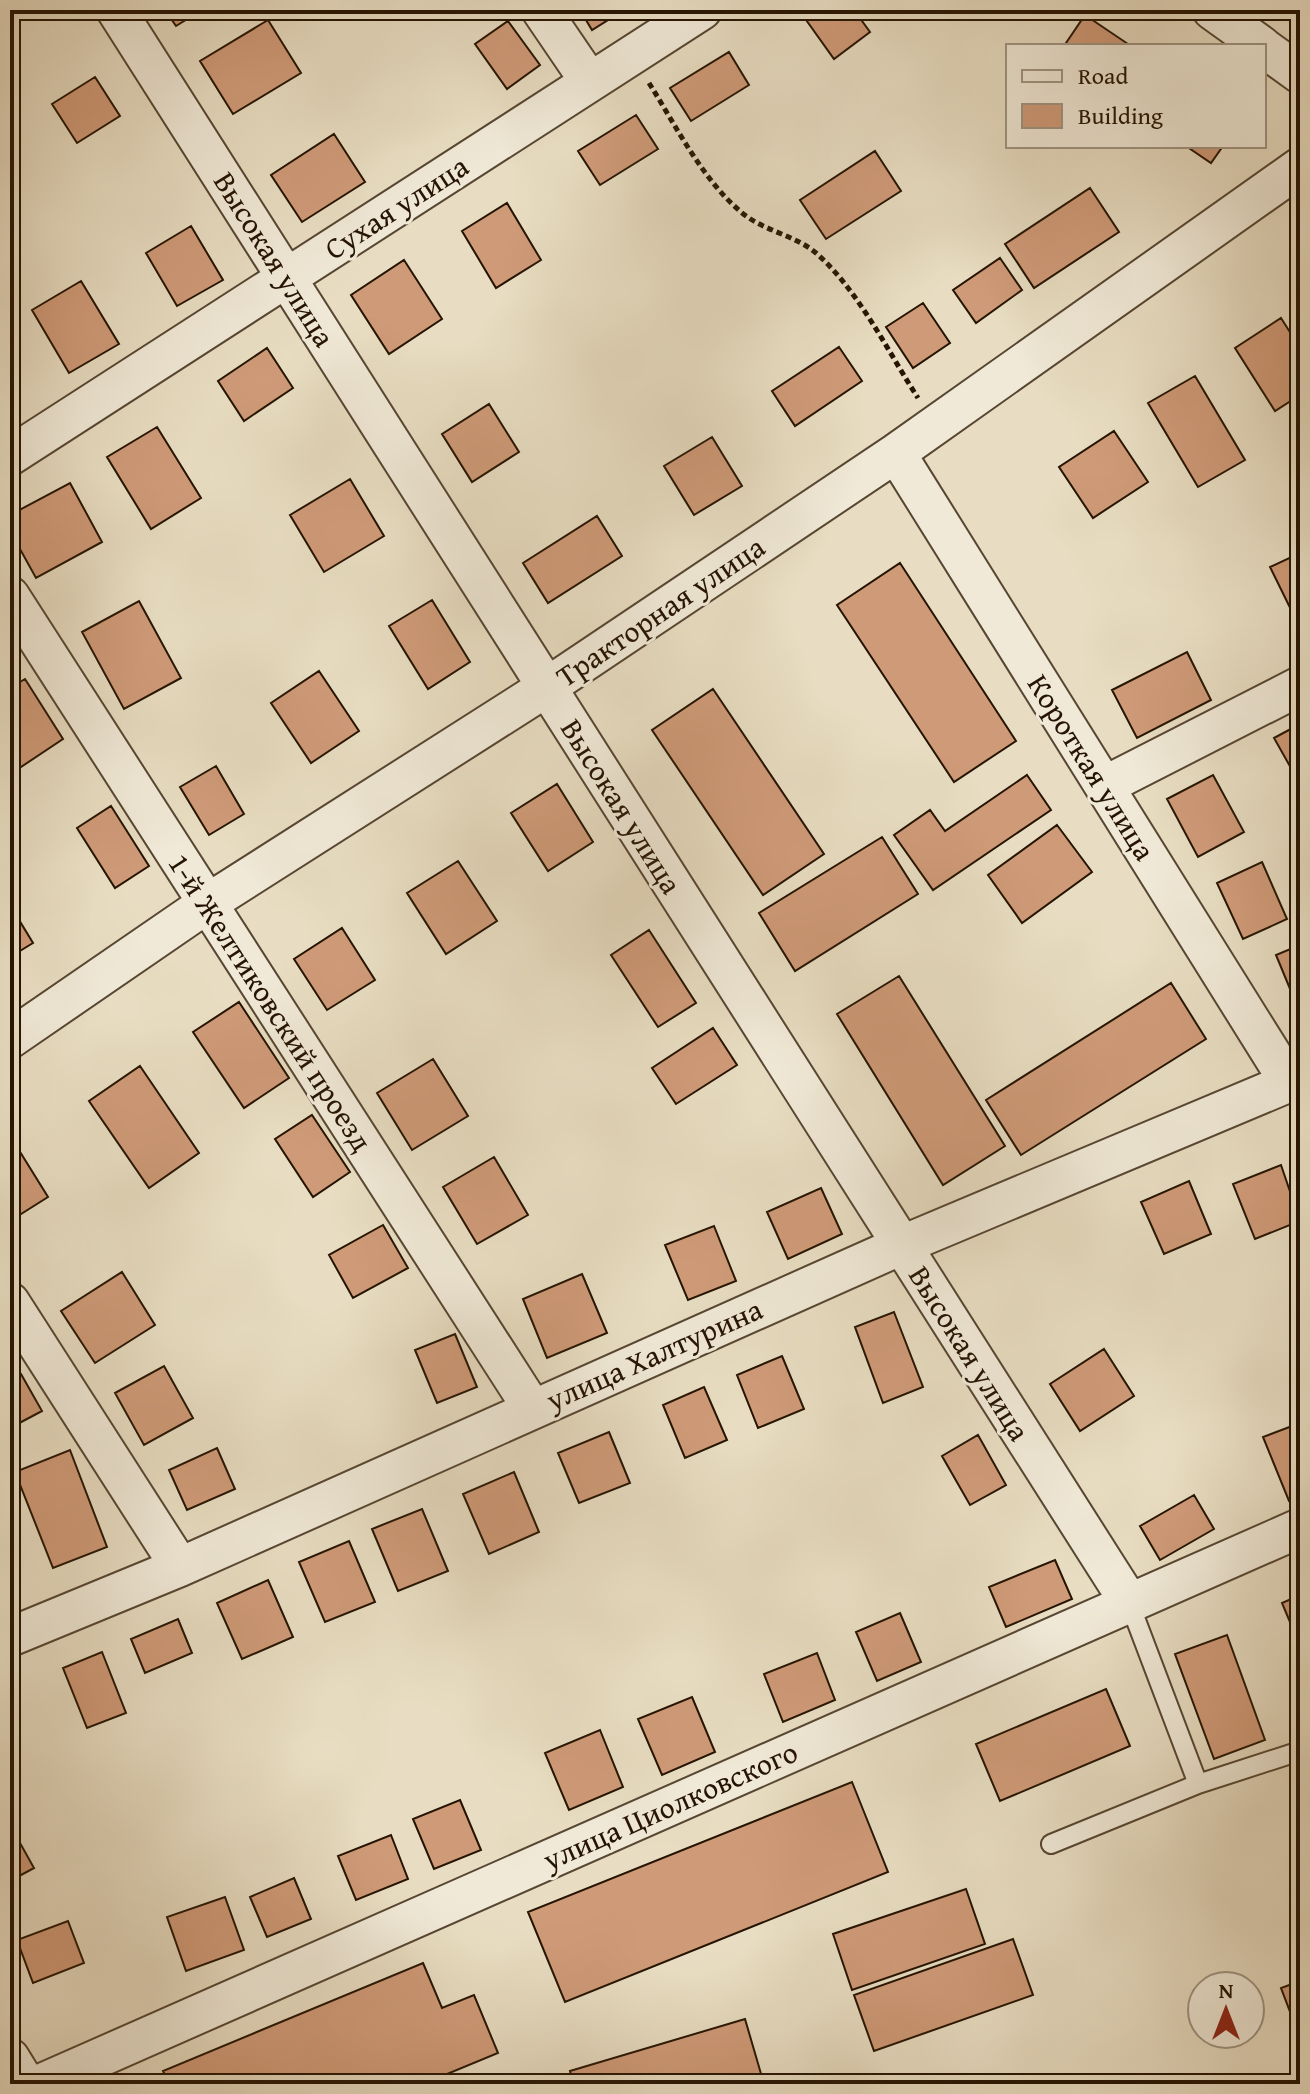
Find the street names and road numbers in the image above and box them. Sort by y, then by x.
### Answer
street label: Сухая улица [315,144,477,270]
street label: Высокая улица [204,163,347,356]
street label: Тракторная улица [547,524,774,697]
street label: Короткая улица [1017,665,1167,869]
street label: Высокая улица [551,710,694,903]
street label: 1-й Желтиковский проезд [158,844,384,1160]
street label: Высокая улица [899,1257,1042,1450]
street label: улица Халтурина [538,1286,770,1422]
street label: улица Циолковского [535,1729,804,1881]

